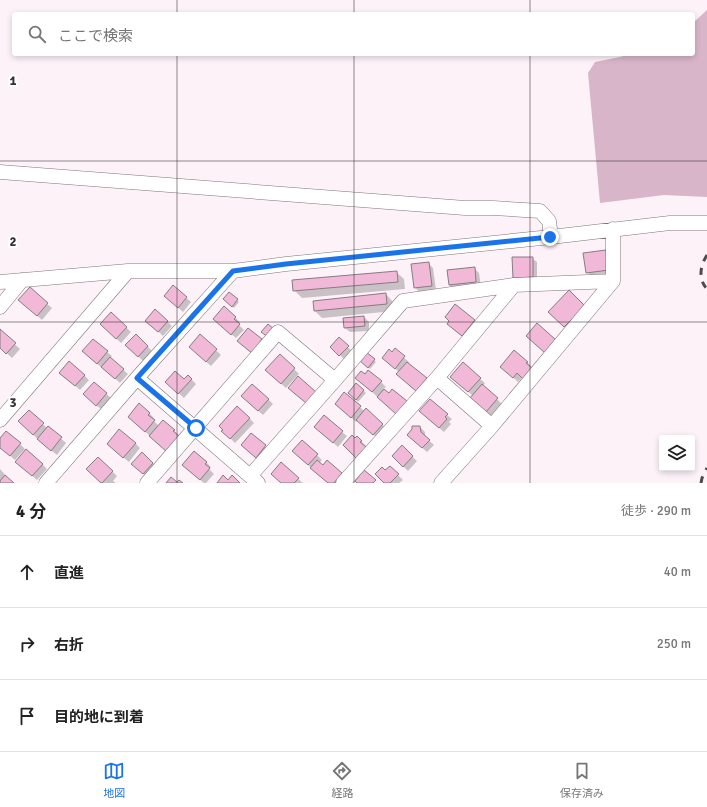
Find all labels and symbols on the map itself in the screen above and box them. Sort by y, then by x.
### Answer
text: 1 [9,73,17,89]
route end [541,228,559,246]
text: 2 [9,234,17,250]
text: 3 [9,395,17,411]
route start [187,419,205,437]

